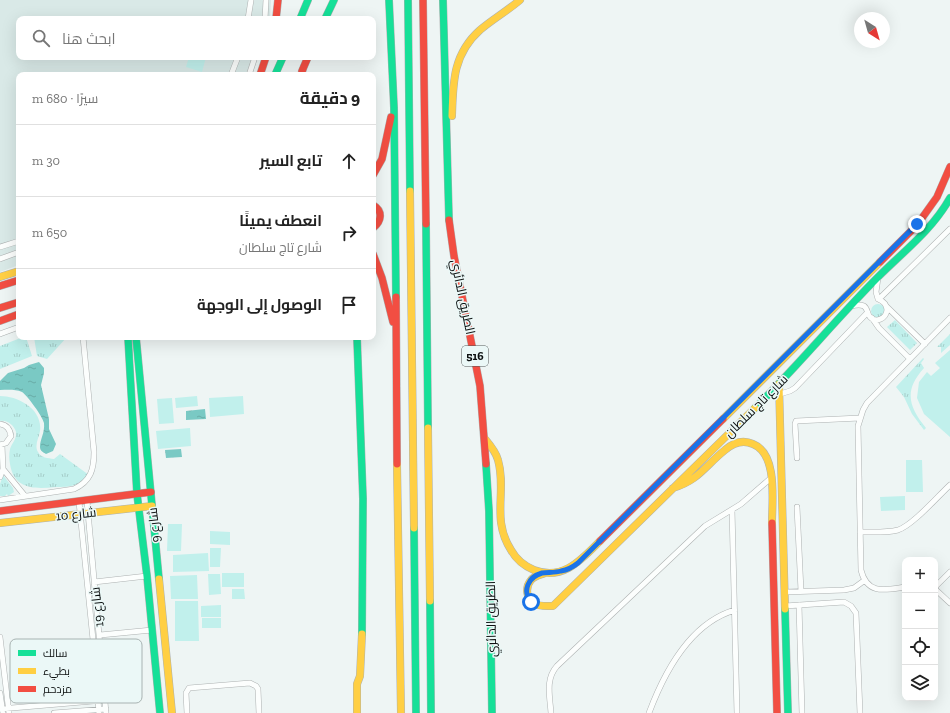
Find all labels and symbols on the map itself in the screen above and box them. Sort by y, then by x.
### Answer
north arrow [854,12,890,48]
route end [908,215,926,233]
street label: الطريق الدائري [445,258,478,337]
road number: 516 [462,346,488,366]
street label: شارع تاج سلطان [721,371,791,441]
street label: شارع 10 [55,504,97,525]
street label: شارع 9 [145,507,164,543]
street label: الطريق الدائري [483,581,502,657]
street label: شارع 19 [87,586,108,628]
route start [522,593,540,611]
legend [10,639,142,703]
text: سالك [43,647,67,660]
text: بطيء [43,665,70,680]
text: مزدحم [43,683,72,697]

